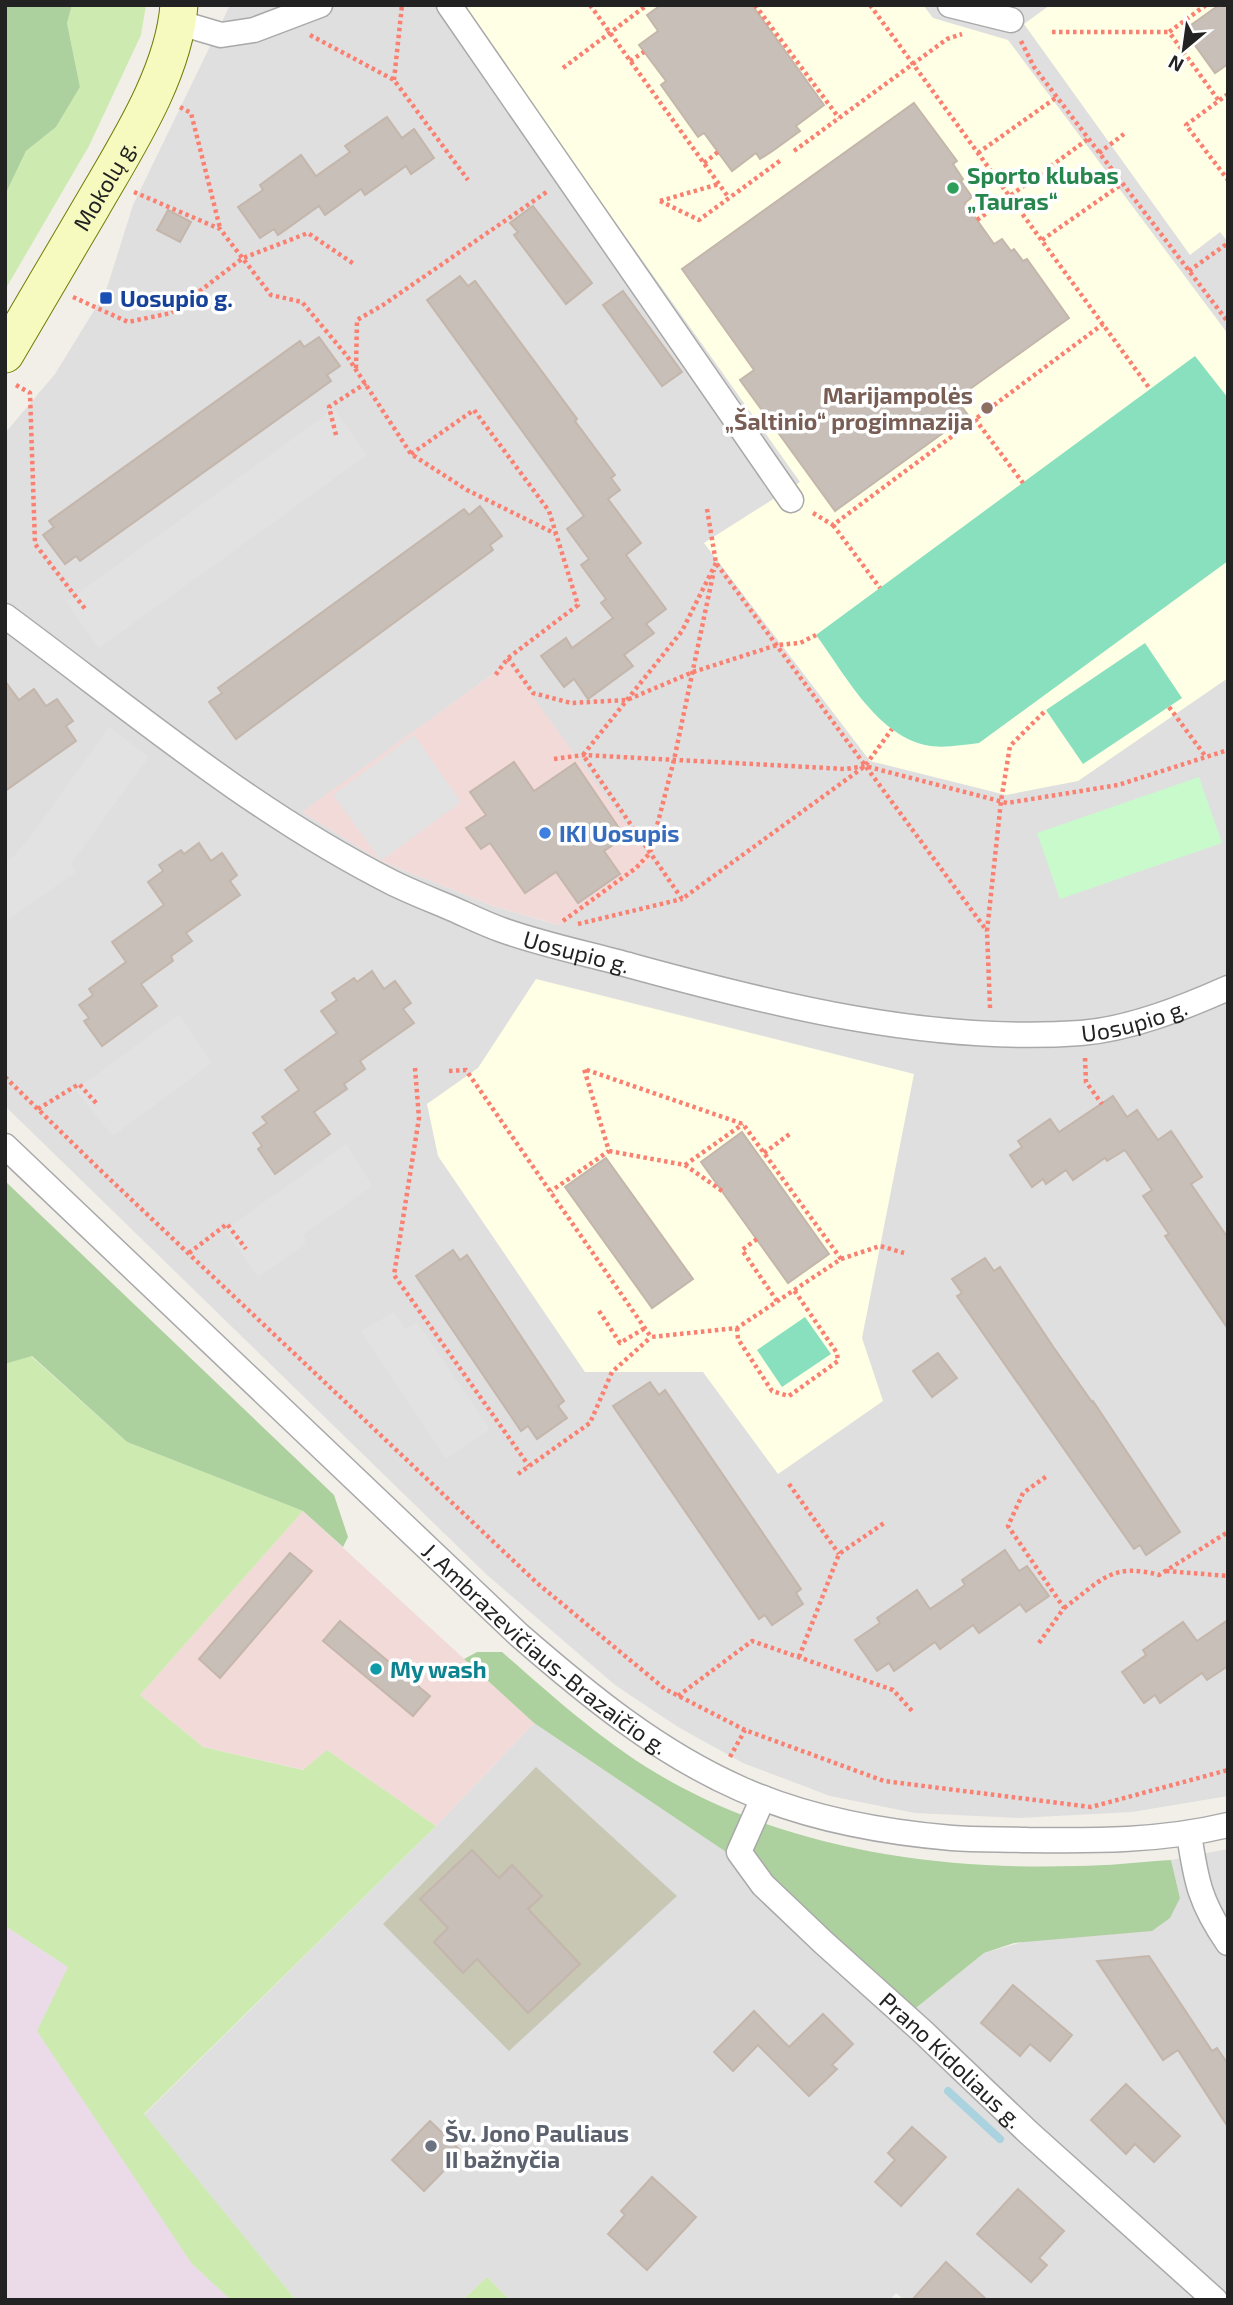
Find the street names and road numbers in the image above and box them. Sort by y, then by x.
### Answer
street label: Mokolų g. [67,135,142,236]
street label: Uosupio g. [520,924,633,979]
street label: Uosupio g. [1080,993,1191,1047]
street label: J. Ambrazevičiaus-Brazaičio g. [417,1537,673,1760]
street label: Prano Kidoliaus g. [874,1986,1029,2134]

